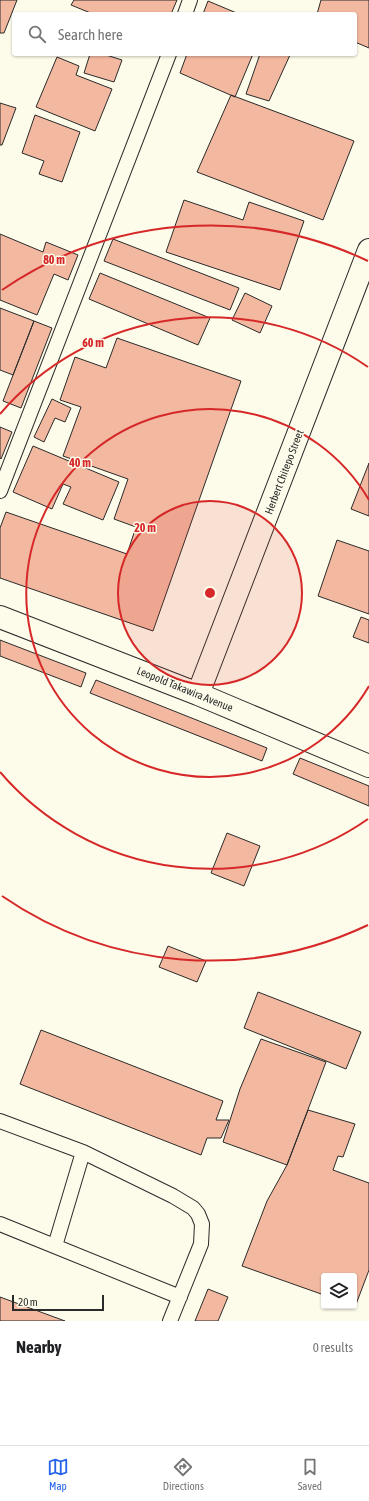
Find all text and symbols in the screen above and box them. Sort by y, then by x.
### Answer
search box [12,12,357,56]
icon: search [26,23,48,45]
text: Search here [58,26,123,43]
text: 80 m [43,253,65,267]
text: 60 m [82,336,104,350]
street label: Herbert Chitepo Street [262,428,306,516]
text: 40 m [68,456,91,470]
text: 20 m [134,521,156,535]
centre of rings [203,586,217,600]
street label: Leopold Takawira Avenue [135,664,235,714]
map controls [321,1273,357,1309]
button: layers [321,1273,357,1309]
scale bar [12,1293,104,1312]
text: 20 m [18,1296,38,1308]
text: Nearby [16,1337,62,1357]
text: 0 results [313,1340,353,1355]
tab: Map [47,1456,69,1492]
tab: Directions [163,1456,204,1492]
tab: Saved [298,1456,322,1492]

